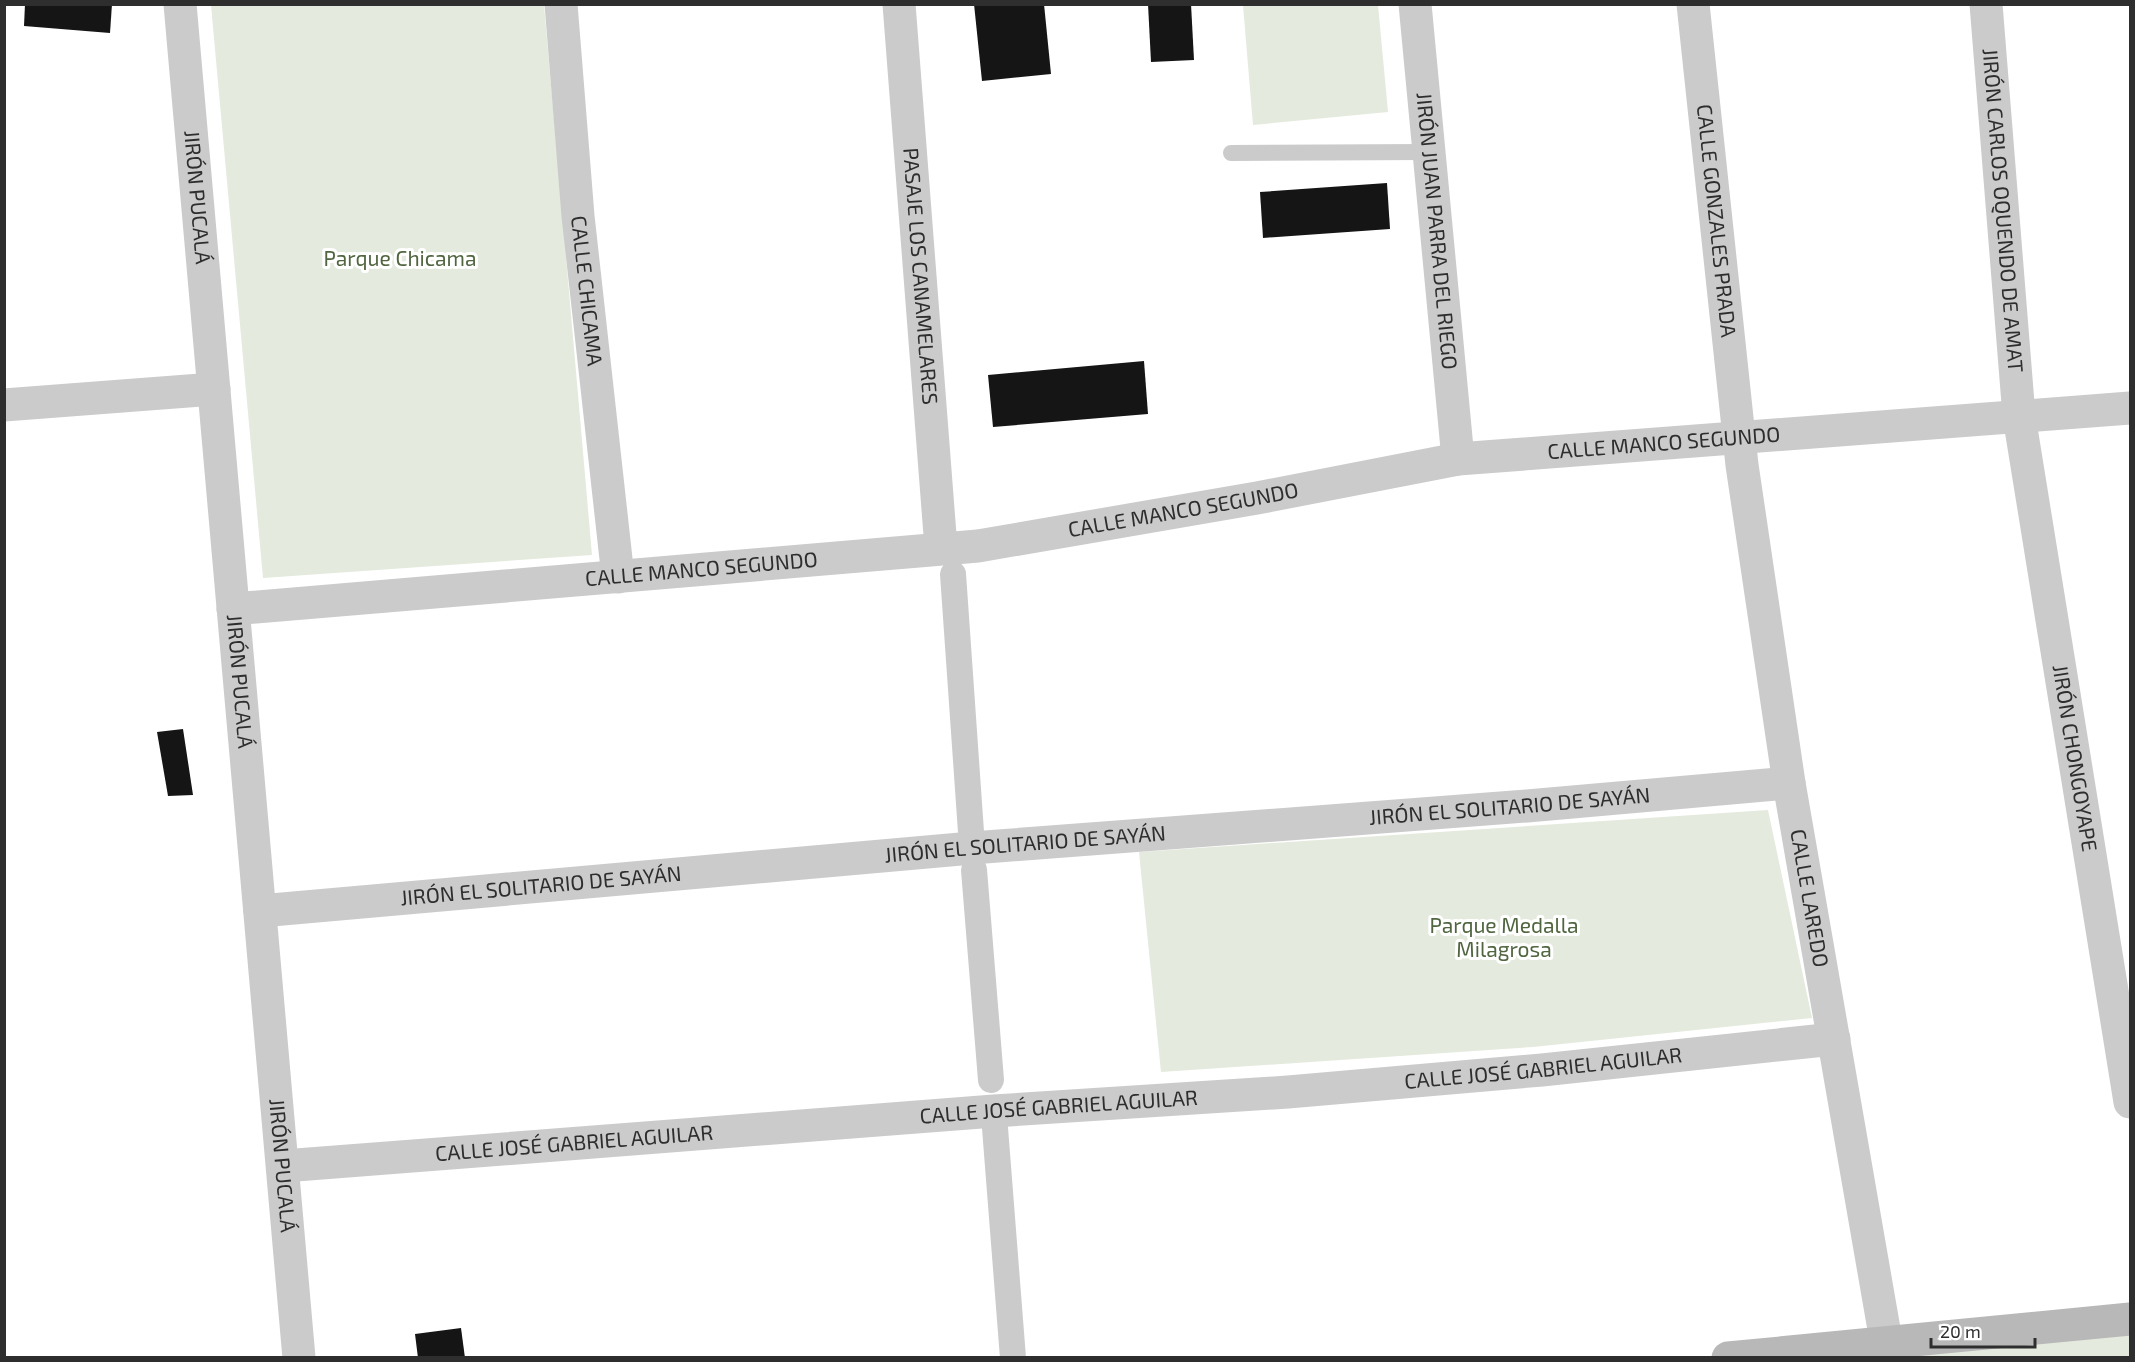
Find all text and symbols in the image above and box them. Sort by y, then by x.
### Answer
street label: JIRÓN CARLOS OQUENDO DE AMAT [1979,47,2029,373]
street label: JIRÓN JUAN PARRA DEL RIEGO [1412,91,1463,371]
street label: CALLE GONZALES PRADA [1693,103,1742,339]
street label: JIRÓN PUCALÁ [180,129,217,265]
street label: PASAJE LOS CANAMELARES [899,147,944,405]
street label: CALLE CHICAMA [567,214,609,367]
park label: Parque Chicama [323,245,477,270]
street label: CALLE MANCO SEGUNDO [1547,421,1781,463]
street label: CALLE MANCO SEGUNDO [1066,476,1300,541]
street label: CALLE MANCO SEGUNDO [584,546,818,590]
street label: JIRÓN PUCALÁ [223,613,259,749]
street label: JIRÓN CHONGOYAPE [2048,663,2103,853]
street label: JIRÓN EL SOLITARIO DE SAYÁN [1368,781,1651,829]
street label: JIRÓN EL SOLITARIO DE SAYÁN [883,819,1167,867]
street label: CALLE LAREDO [1786,827,1835,969]
street label: JIRÓN EL SOLITARIO DE SAYÁN [399,860,682,910]
park label: Parque Medalla Milagrosa [1429,912,1579,961]
street label: CALLE JOSÉ GABRIEL AGUILAR [1403,1041,1683,1093]
street label: CALLE JOSÉ GABRIEL AGUILAR [919,1084,1199,1128]
street label: JIRÓN PUCALÁ [265,1097,302,1233]
street label: CALLE JOSÉ GABRIEL AGUILAR [434,1119,714,1165]
scale bar [1931,1311,2034,1349]
text: 20 m [1940,1320,1981,1342]

